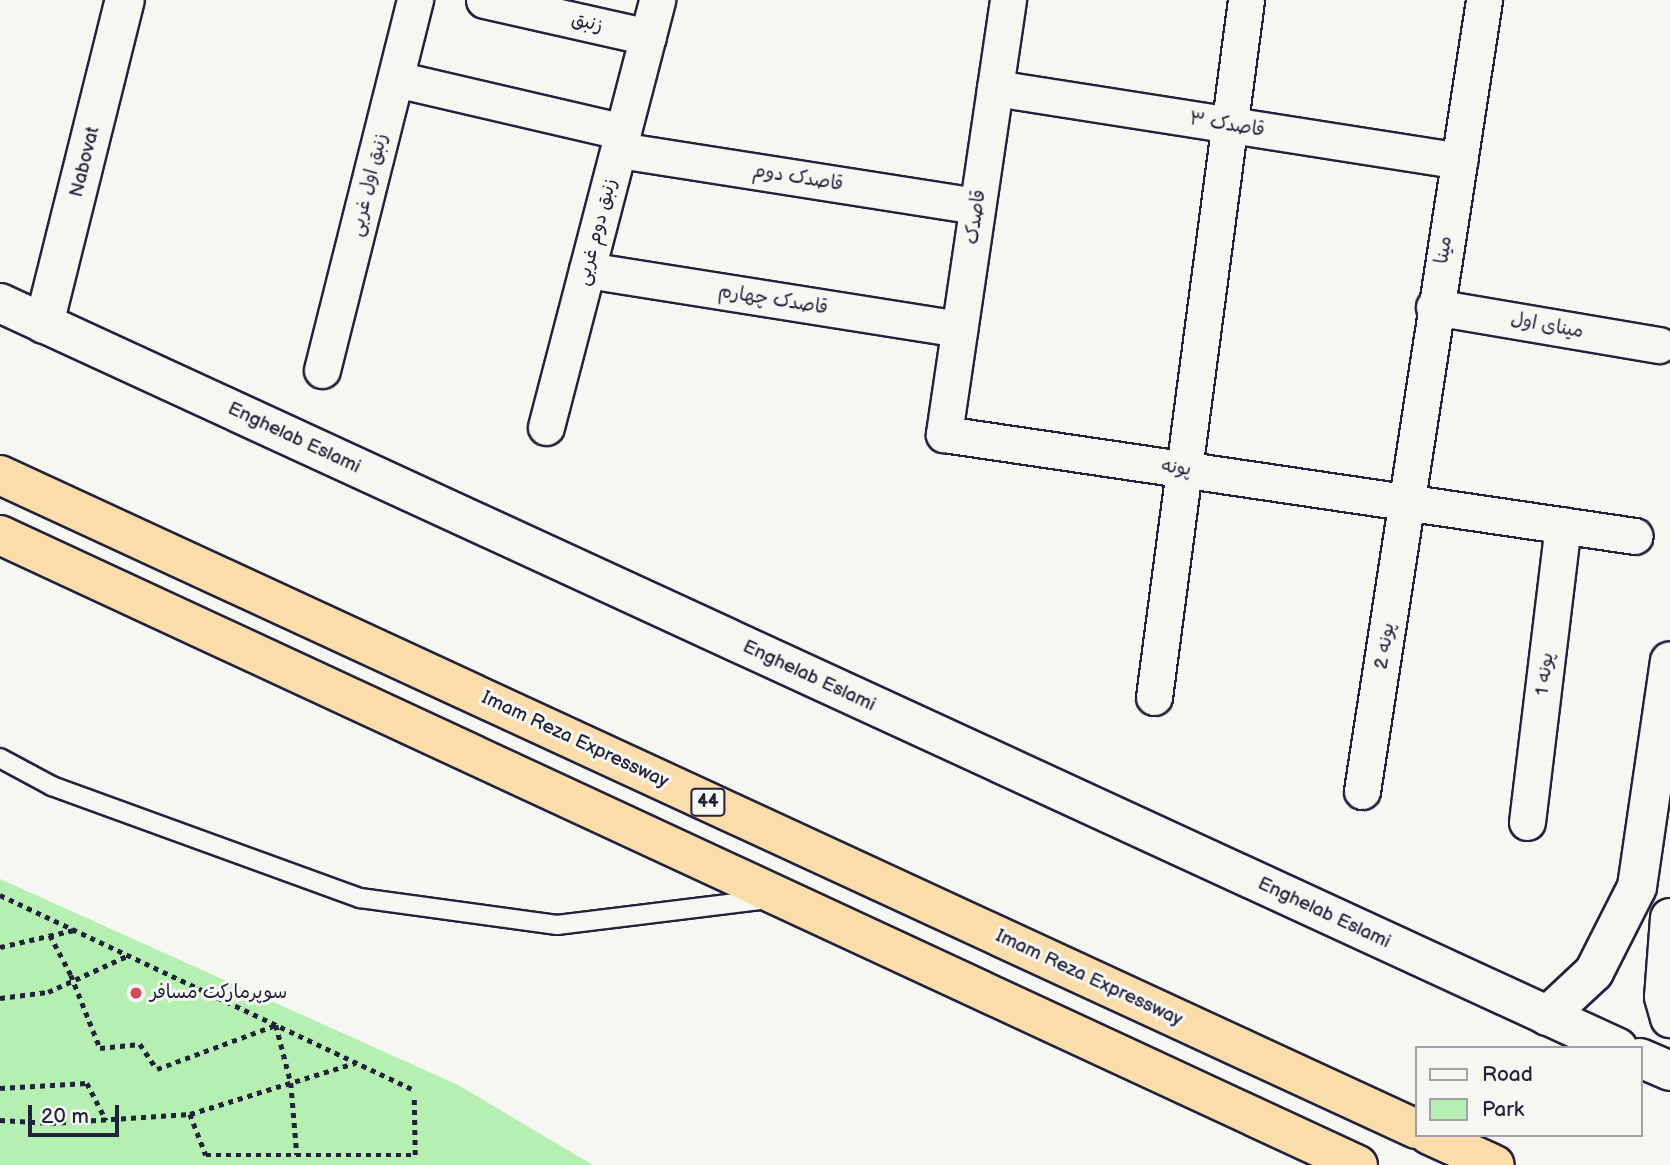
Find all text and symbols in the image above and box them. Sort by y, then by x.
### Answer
street label: زنبق [569,8,605,38]
street label: قاصدک ۳ [1188,108,1266,142]
street label: Nabovat [65,124,105,200]
street label: زنبق اول غربی [345,131,393,239]
street label: قاصدک دوم [751,160,845,196]
street label: زنبق دوم غربی [572,176,622,288]
street label: قاصدک [961,188,991,246]
street label: مینا [1431,234,1457,266]
street label: قاصدک چهارم [717,280,829,320]
street label: مینای اول [1509,308,1585,344]
street label: Enghelab Eslami [224,397,364,479]
street label: پونه [1159,455,1193,481]
street label: پونه 2 [1370,621,1400,671]
street label: Enghelab Eslami [739,635,879,717]
street label: پونه 1 [1531,651,1559,697]
street label: Imam Reza Expressway [478,687,672,793]
road number: 44 [689,788,727,816]
street label: Enghelab Eslami [1254,872,1394,954]
street label: Imam Reza Expressway [992,925,1186,1031]
place label: سوپرمارکت مسافر [150,982,287,1004]
marker: سوپرمارکت مسافر [128,985,144,1001]
legend [1414,1046,1642,1137]
text: Road [1482,1062,1533,1087]
scale bar [32,1092,122,1136]
text: Park [1482,1097,1524,1122]
text: 20 m [41,1104,89,1129]

